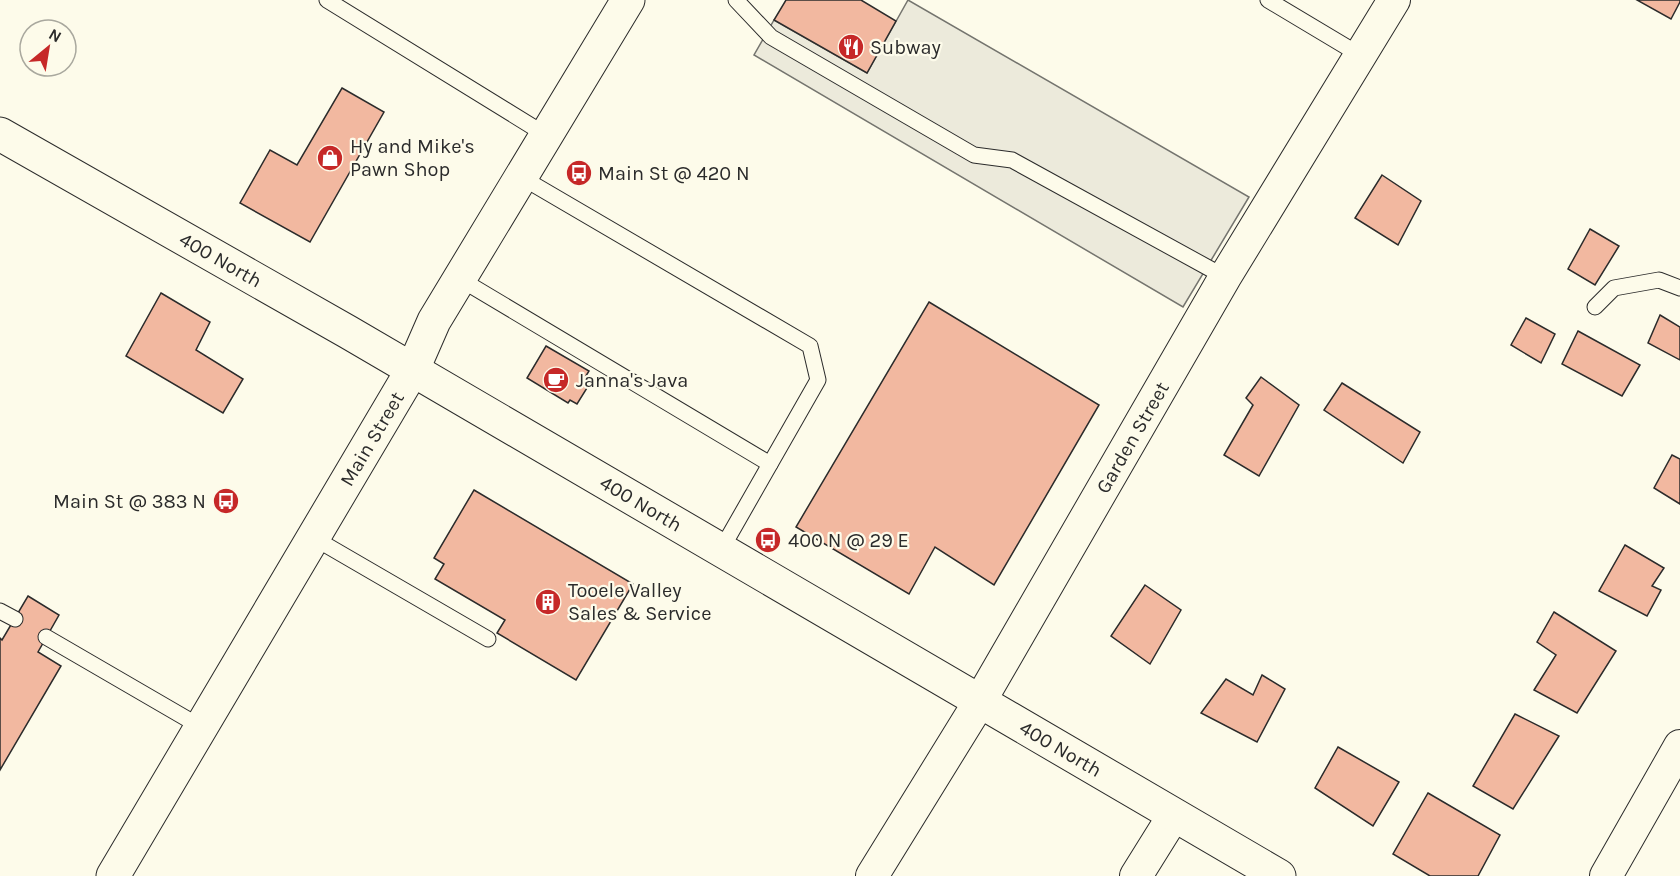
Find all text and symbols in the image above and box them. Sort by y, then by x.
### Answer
north arrow [18,18,78,78]
text: N [46,24,65,47]
restaurant icon: Subway [836,32,866,62]
place label: Subway [870,36,941,59]
place label: Hy and Mike's Pawn Shop [350,135,475,181]
shop icon: Hy and Mike's Pawn Shop [315,143,345,173]
bus stop icon: Main St @ 420 N [564,158,594,188]
place label: Main St @ 420 N [598,162,750,185]
street label: 400 North [175,228,266,293]
cafe icon: Janna's Java [541,365,571,395]
place label: Janna's Java [576,369,688,392]
street label: Garden Street [1091,377,1174,498]
street label: Main Street [335,387,409,490]
street label: 400 North [596,471,686,537]
bus stop icon: Main St @ 383 N [211,486,241,516]
place label: Main St @ 383 N [53,490,206,513]
bus stop icon: 400 N @ 29 E [753,525,783,555]
place label: 400 N @ 29 E [788,529,909,552]
place label: Tooele Valley Sales & Service [568,579,711,625]
building icon: Tooele Valley Sales & Service [533,587,563,617]
street label: 400 North [1015,716,1106,782]

